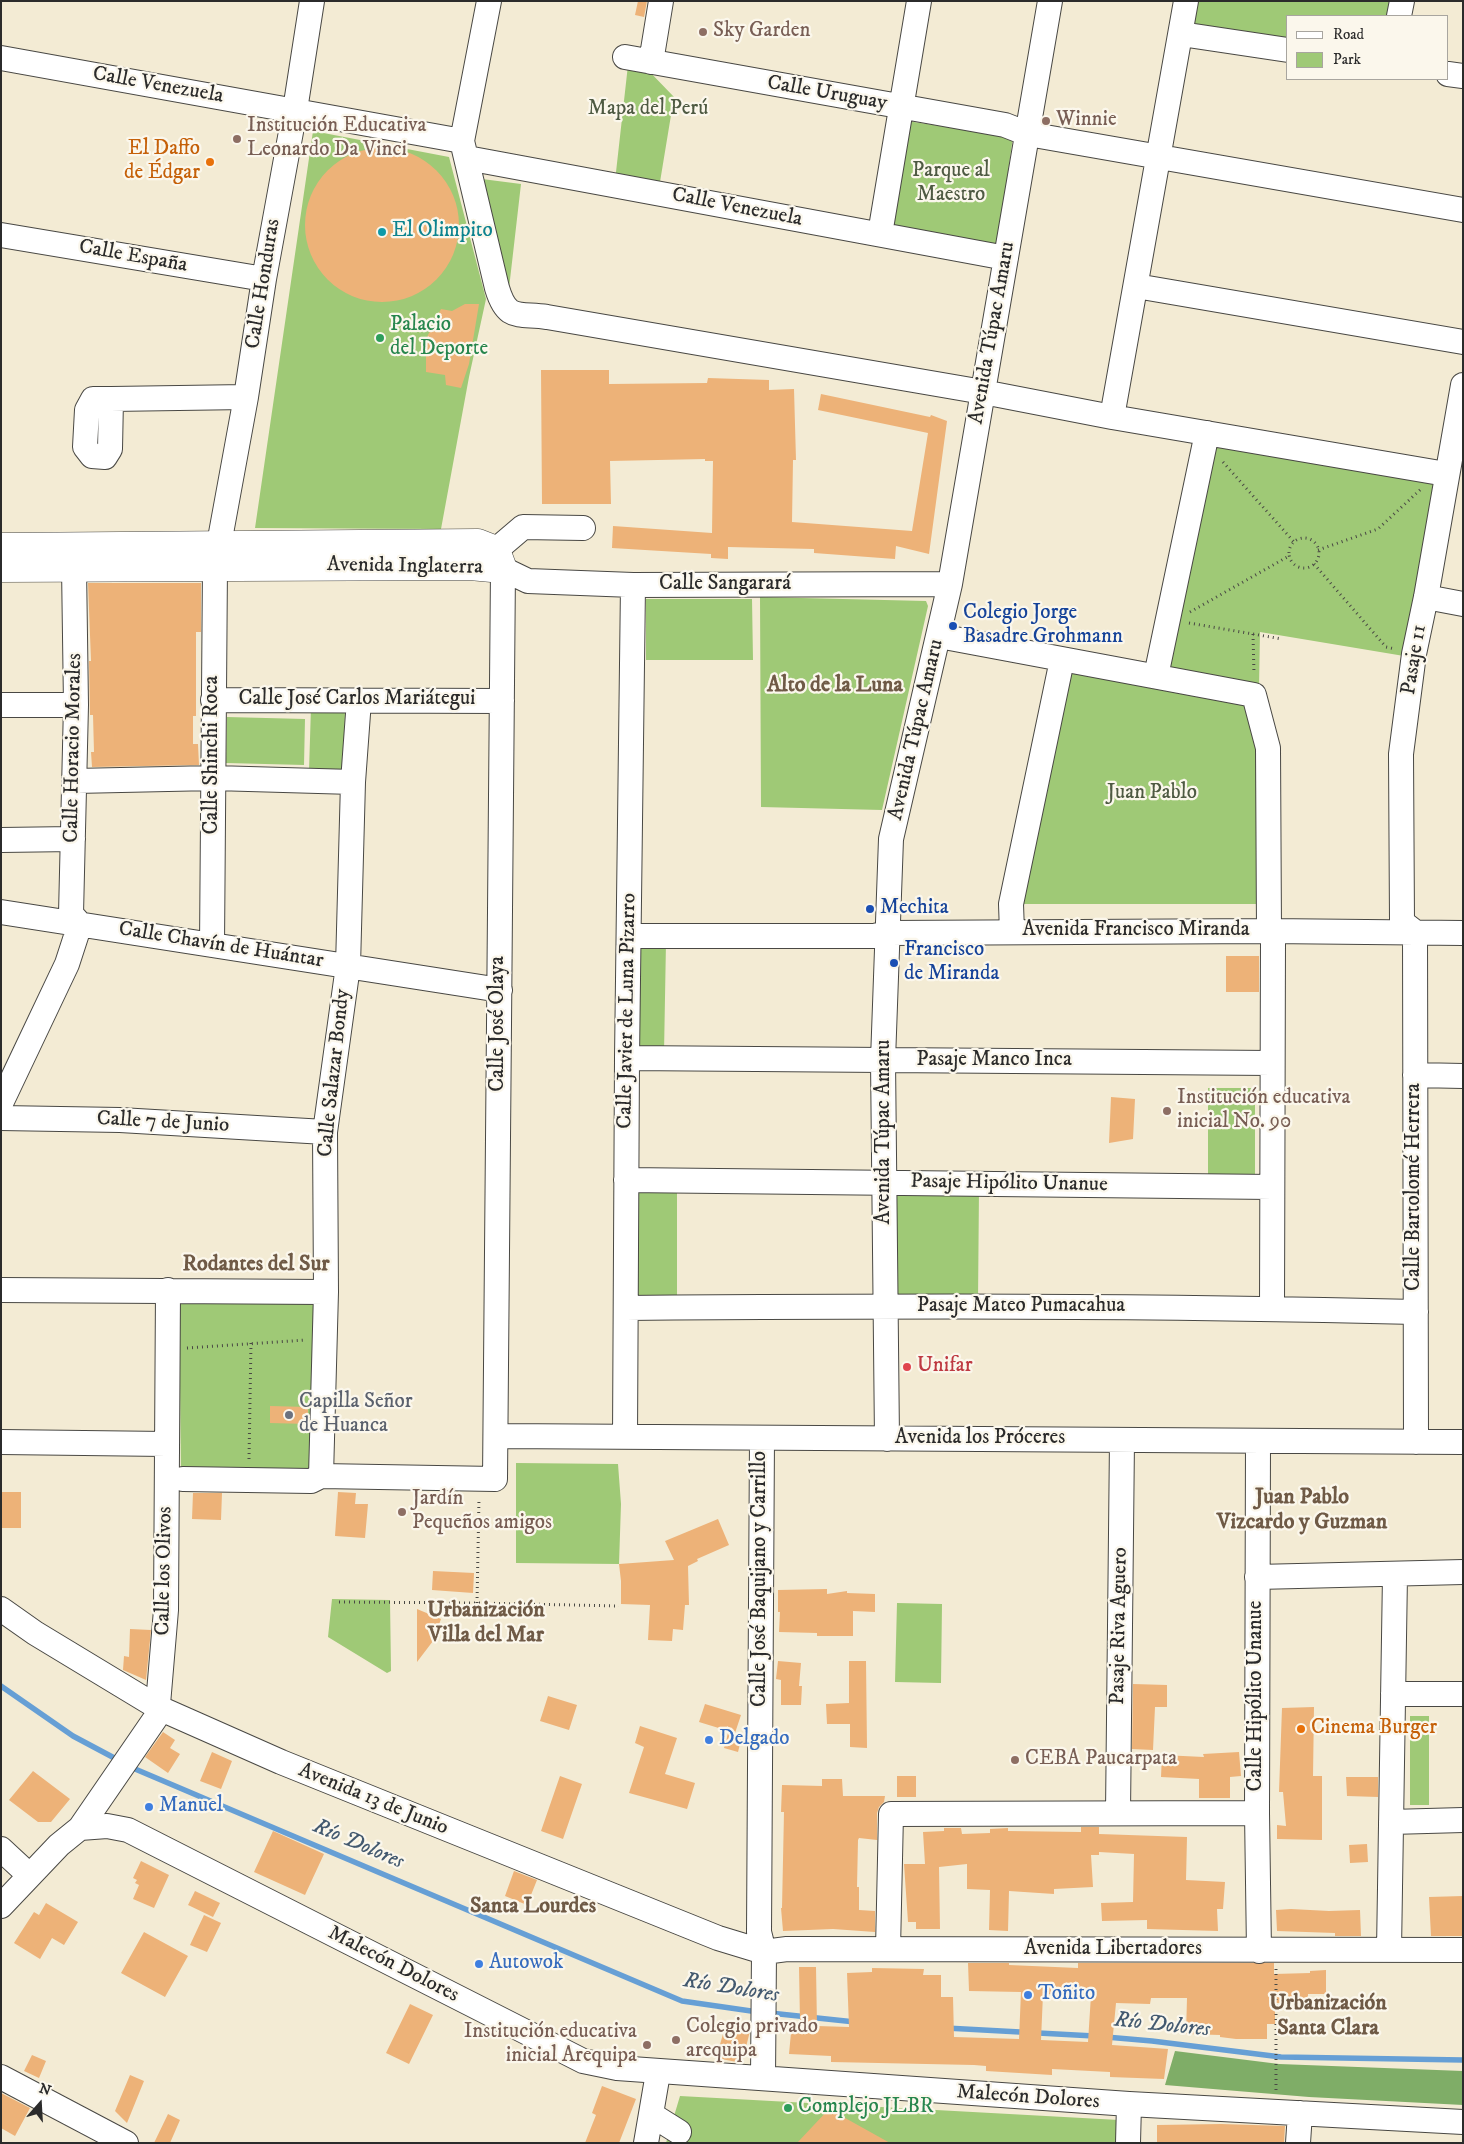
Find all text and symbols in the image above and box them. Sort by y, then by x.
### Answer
legend [1286,15,1449,80]
place label: Sky Garden [713,19,810,45]
text: Road [1333,25,1364,44]
marker: Sky Garden [697,26,709,38]
text: Park [1333,50,1361,69]
street label: Calle Venezuela [91,62,225,110]
street label: Calle Uruguay [765,71,889,117]
park label: Mapa del Perú [588,97,708,123]
place label: Winnie [1056,108,1117,134]
place label: Institución Educativa Leonardo Da Vinci [247,114,426,164]
marker: Winnie [1040,115,1052,127]
marker: Institución Educativa Leonardo Da Vinci [231,133,243,145]
place label: El Daffo de Édgar [124,137,200,187]
marker: El Daffo de Édgar [204,156,216,168]
park label: Parque al Maestro [912,159,990,209]
street label: Calle Venezuela [670,183,804,233]
street label: Calle Honduras [241,217,287,351]
place label: El Olimpito [392,219,493,245]
marker: El Olimpito [376,226,388,238]
street label: Calle España [77,235,189,279]
street label: Avenida Túpac Amaru [965,240,1021,426]
place label: Palacio del Deporte [390,313,488,363]
marker: Palacio del Deporte [374,332,386,344]
street label: Avenida Inglaterra [327,553,483,581]
street label: Calle Sangarará [659,572,791,598]
place label: Colegio Jorge Basadre Grohmann [963,601,1123,651]
marker: Colegio Jorge Basadre Grohmann [947,620,959,632]
street label: Pasaje 11 [1397,623,1433,697]
street label: Avenida Túpac Amaru [884,637,950,823]
street label: Calle Horacio Morales [60,653,88,843]
district label: Alto de la Luna [767,673,903,699]
street label: Calle Shinchi Roca [200,676,226,834]
street label: Calle José Carlos Mariátegui [238,687,476,713]
park label: Juan Pablo [1107,781,1197,807]
street label: Calle Javier de Luna Pizarro [613,893,643,1129]
place label: Mechita [880,896,949,922]
marker: Mechita [864,903,876,915]
street label: Calle Chavín de Huántar [117,917,325,975]
street label: Avenida Francisco Miranda [1022,918,1250,944]
place label: Francisco de Miranda [904,938,999,988]
street label: Calle José Olaya [486,956,512,1092]
marker: Francisco de Miranda [888,957,900,969]
street label: Calle Salazar Bondy [314,988,356,1158]
street label: Avenida Túpac Amaru [872,1040,898,1224]
street label: Pasaje Manco Inca [916,1048,1072,1074]
street label: Calle Bartolomé Herrera [1402,1083,1428,1291]
place label: Institución educativa inicial No. 90 [1177,1086,1350,1136]
marker: Institución educativa inicial No. 90 [1161,1105,1173,1117]
street label: Calle 7 de Junio [96,1107,230,1139]
street label: Pasaje Hipólito Unanue [910,1170,1108,1198]
district label: Rodantes del Sur [183,1252,329,1278]
street label: Pasaje Mateo Pumacahua [917,1294,1125,1320]
place label: Unifar [917,1354,973,1380]
marker: Unifar [901,1361,913,1373]
place label: Capilla Señor de Huanca [299,1390,412,1440]
marker: Capilla Señor de Huanca [283,1409,295,1421]
street label: Avenida los Próceres [895,1426,1065,1452]
street label: Calle José Baquijano y Carrillo [748,1451,774,1707]
district label: Juan Pablo Vizcardo y Guzman [1217,1485,1387,1536]
place label: Jardín Pequeños amigos [412,1487,552,1537]
street label: Calle los Olivos [151,1506,179,1636]
marker: Jardín Pequeños amigos [396,1506,408,1518]
street label: Pasaje Riva Aguero [1106,1547,1134,1705]
district label: Urbanización Villa del Mar [427,1598,545,1650]
street label: Calle Hipólito Unanue [1244,1601,1270,1791]
place label: Cinema Burger [1311,1716,1437,1742]
marker: Cinema Burger [1295,1723,1307,1735]
place label: Delgado [719,1727,789,1753]
marker: Delgado [703,1734,715,1746]
place label: CEBA Paucarpata [1025,1747,1177,1773]
marker: CEBA Paucarpata [1009,1754,1021,1766]
street label: Avenida 13 de Junio [294,1758,452,1842]
place label: Manuel [159,1794,223,1820]
marker: Manuel [143,1801,155,1813]
water label: Río Dolores [309,1814,407,1876]
district label: Santa Lourdes [470,1894,596,1920]
street label: Malecón Dolores [323,1921,463,2009]
street label: Avenida Libertadores [1024,1937,1202,1963]
place label: Autowok [489,1951,563,1977]
marker: Autowok [473,1958,485,1970]
water label: Río Dolores [681,1968,781,2010]
place label: Toñito [1038,1982,1095,2008]
marker: Toñito [1022,1989,1034,2001]
district label: Urbanización Santa Clara [1269,1991,1387,2042]
water label: Río Dolores [1113,2008,1211,2044]
place label: Colegio privado arequipa [686,2015,818,2065]
place label: Institución educativa inicial Arequipa [464,2020,637,2070]
marker: Colegio privado arequipa [670,2034,682,2046]
marker: Institución educativa inicial Arequipa [641,2039,653,2051]
north arrow [15,2079,65,2129]
text: N [37,2079,53,2100]
street label: Malecón Dolores [956,2080,1100,2116]
place label: Complejo JLBR [798,2095,934,2121]
marker: Complejo JLBR [782,2102,794,2114]

